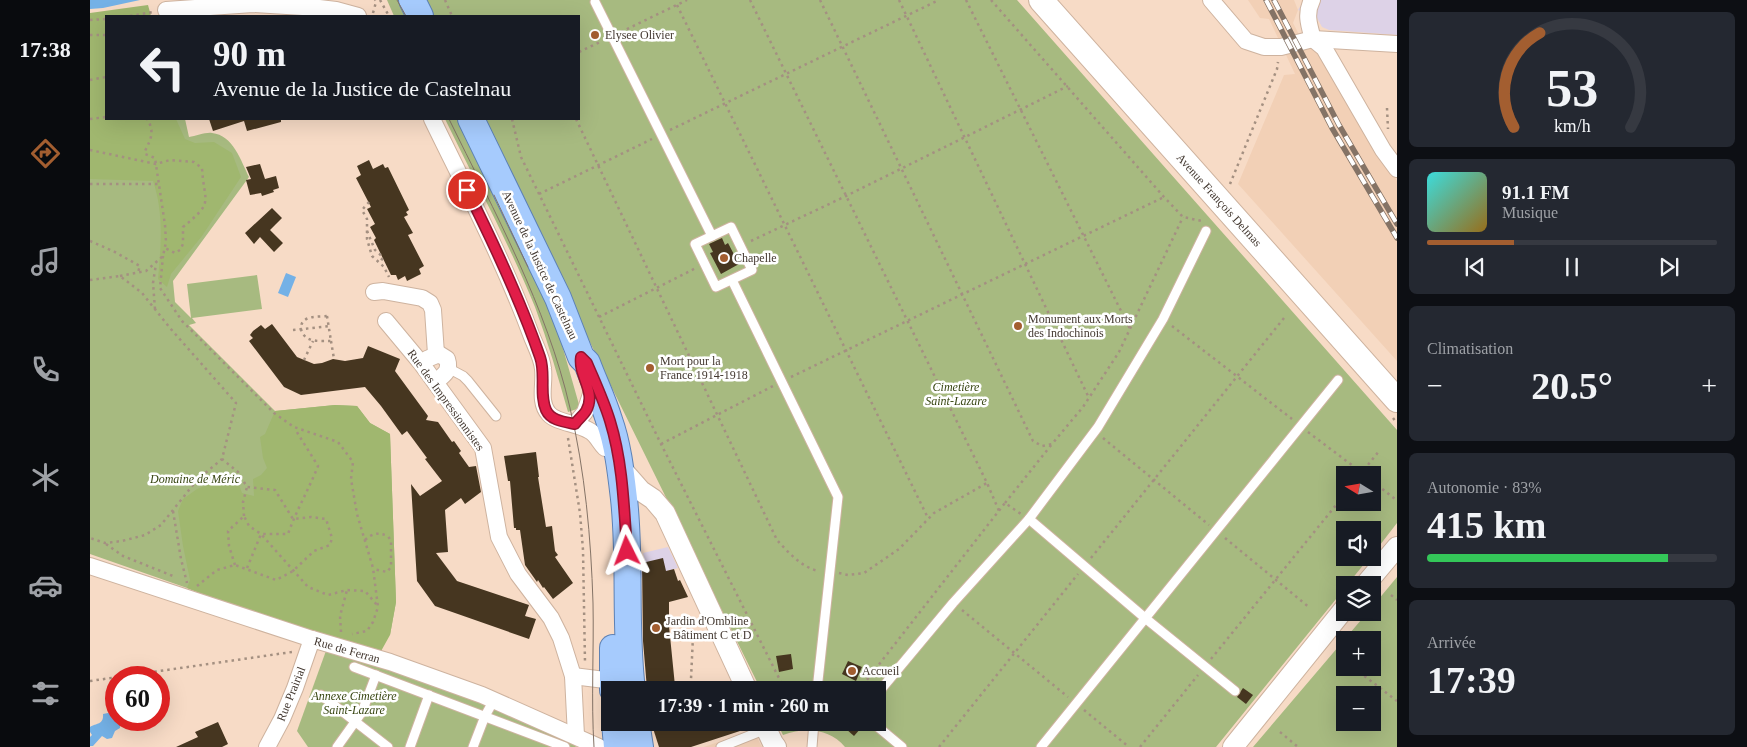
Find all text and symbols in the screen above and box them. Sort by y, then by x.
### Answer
place label: Elysee Olivier [605,28,674,42]
marker: Elysee Olivier [589,29,601,41]
icon: left [130,35,195,100]
text: 90 m [213,35,286,74]
text: 17:38 [19,37,71,62]
text: 53 [1546,60,1598,117]
text: Avenue de la Justice de Castelnau [213,76,511,101]
text: km/h [1554,116,1590,136]
icon: directions [28,136,63,171]
street label: Avenue François Delmas [1174,151,1265,250]
pin [446,169,488,211]
icon: arrive [453,176,481,204]
text: 91.1 FM [1502,182,1570,203]
street label: Avenue de la Justice de Castelnau [499,188,581,342]
text: Musique [1502,204,1558,221]
icon: music [28,244,63,279]
place label: Chapelle [734,251,777,265]
marker: Chapelle [718,252,730,264]
icon: previous [1461,253,1489,281]
icon: pause [1558,253,1586,281]
icon: next [1655,253,1683,281]
place label: Monument aux Morts des Indochinois [1028,312,1133,340]
marker: Monument aux Morts des Indochinois [1012,320,1024,332]
text: Climatisation [1427,340,1513,357]
street label: Rue des Impressionnistes [404,347,488,454]
icon: phone [28,352,63,387]
place label: Mort pour la France 1914-1918 [660,354,748,382]
marker: Mort pour la France 1914-1918 [644,362,656,374]
text: 20.5° [1531,365,1613,407]
text: − [1427,370,1443,401]
text: + [1701,370,1717,401]
park label: Cimetière Saint-Lazare [925,380,987,408]
icon: climate [28,460,63,495]
north arrow [1336,466,1381,511]
map controls [1336,466,1381,731]
park label: Domaine de Méric [149,472,241,486]
text: Autonomie · 83% [1427,479,1542,496]
text: 415 km [1427,504,1546,546]
button: sound [1336,521,1381,566]
position arrow [600,524,652,576]
icon: car [28,568,63,603]
button: layers [1336,576,1381,621]
place label: Jardin d'Ombline - Bâtiment C et D [666,614,752,642]
marker: Jardin d'Ombline - Bâtiment C et D [650,622,662,634]
button: + [1336,631,1381,676]
street label: Rue de Ferran [312,634,382,666]
text: Arrivée [1427,634,1476,651]
text: 17:39 [1427,659,1516,701]
street label: Rue Prairial [274,664,309,723]
place label: Accueil [862,664,900,678]
marker: Accueil [846,665,858,677]
speed limit sign: 60 [105,666,170,731]
icon: filters [28,676,63,711]
button: − [1336,686,1381,731]
park label: Annexe Cimetière Saint-Lazare [310,689,397,717]
text: 17:39 · 1 min · 260 m [658,695,829,716]

